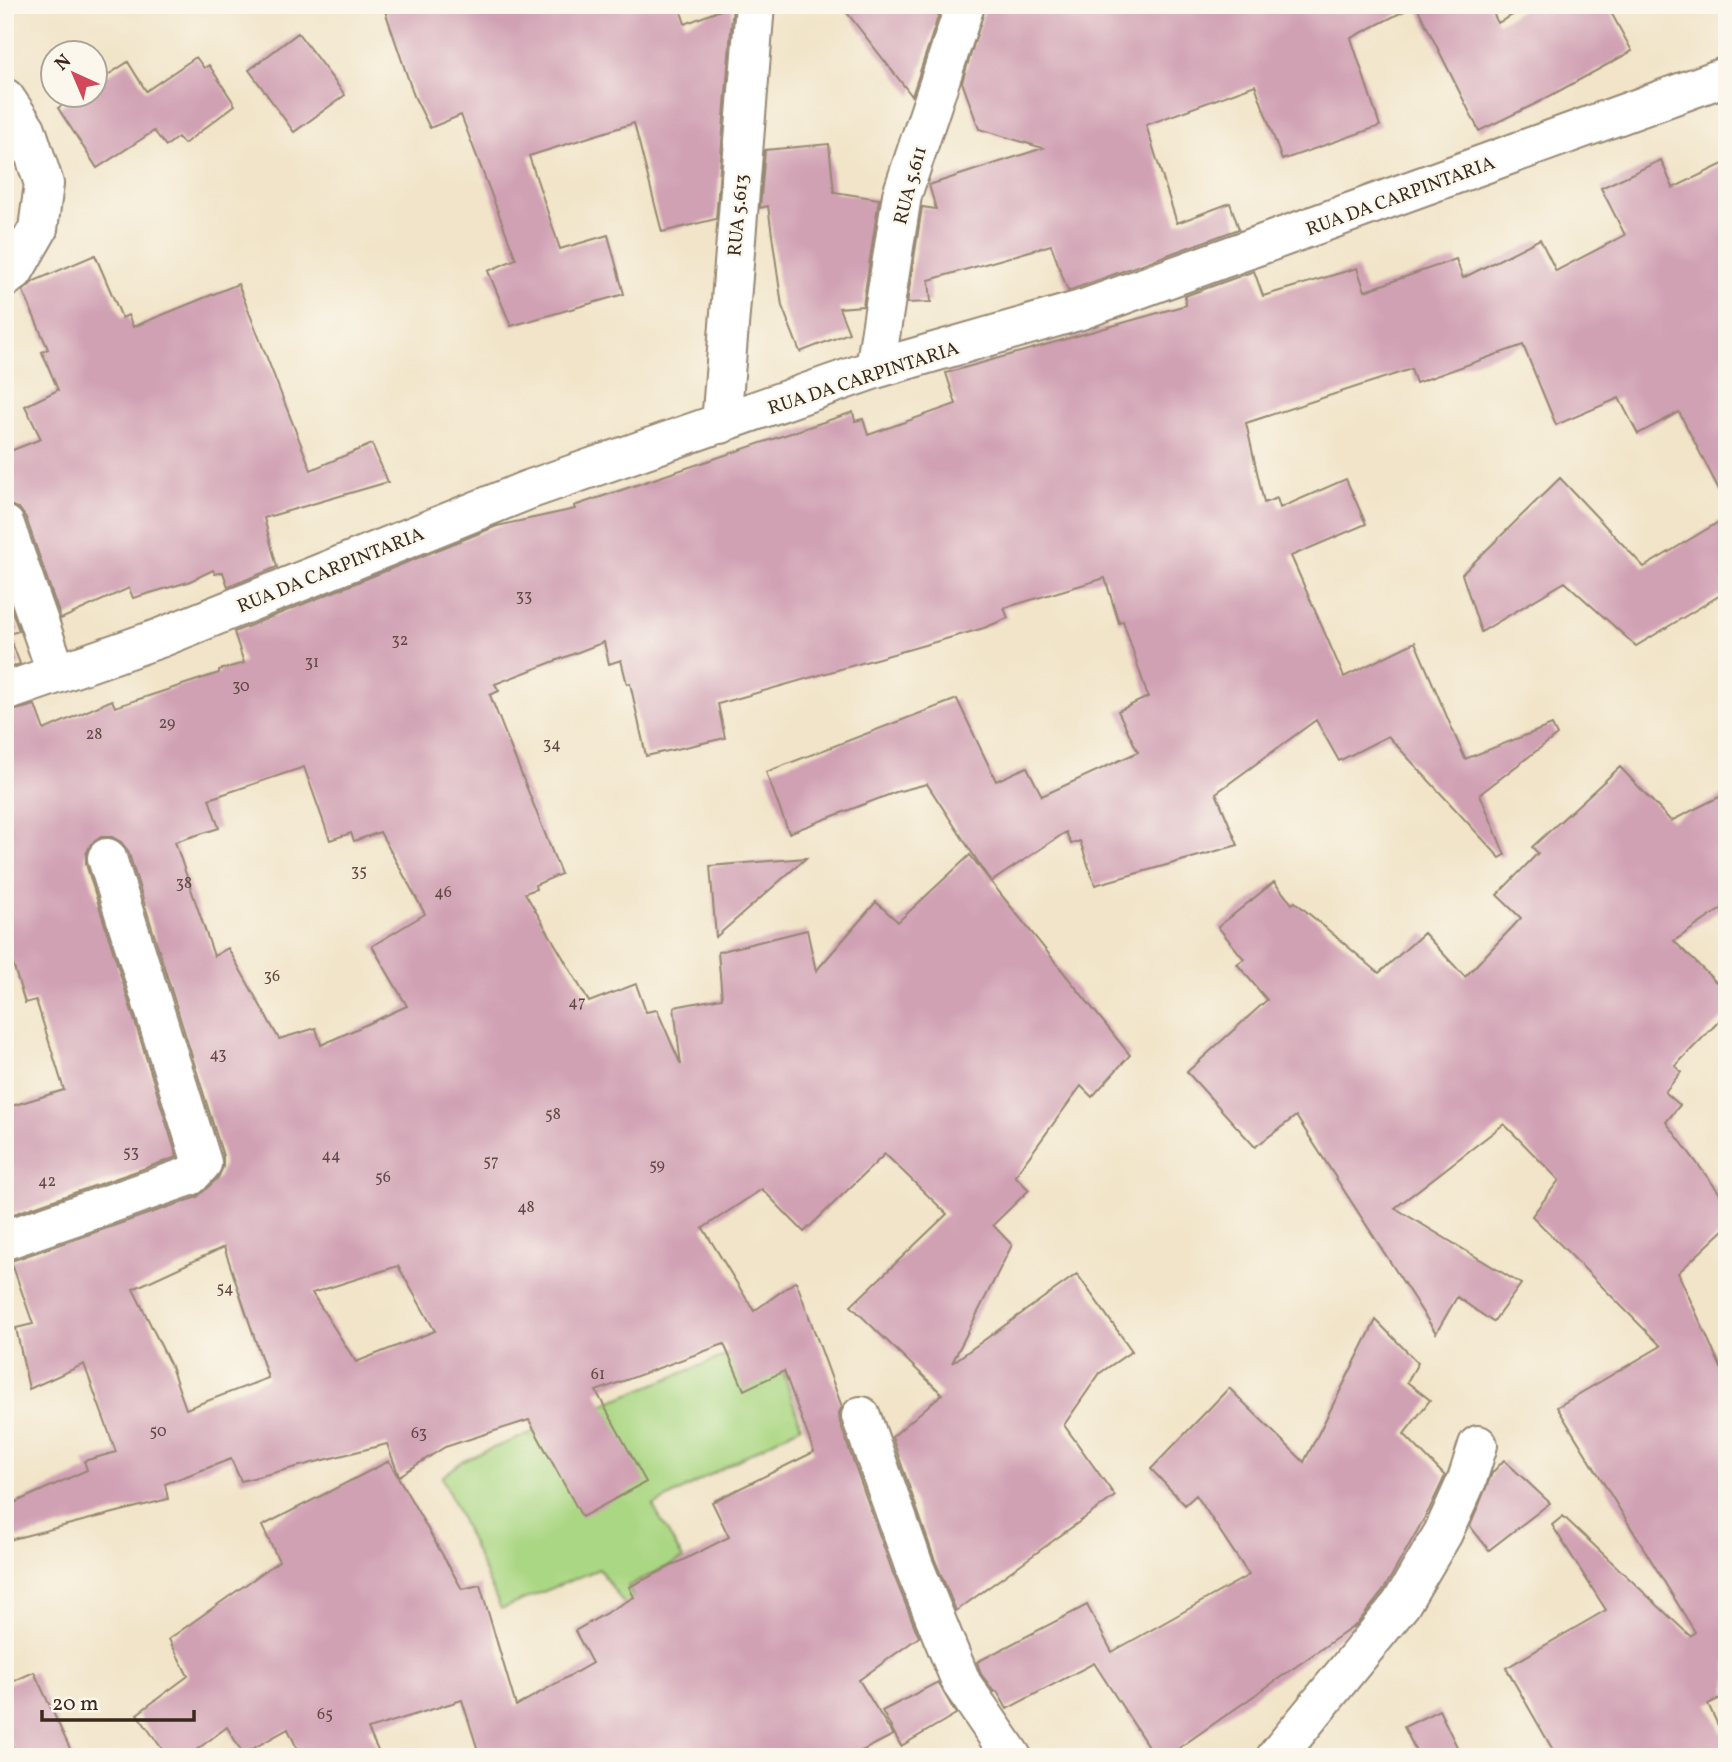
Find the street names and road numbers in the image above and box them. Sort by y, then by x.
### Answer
street label: RUA 5.611 [888,143,934,228]
street label: RUA DA CARPINTARIA [1303,151,1499,243]
street label: RUA 5.613 [722,173,756,257]
street label: RUA DA CARPINTARIA [765,336,962,422]
street label: RUA DA CARPINTARIA [233,521,428,620]

